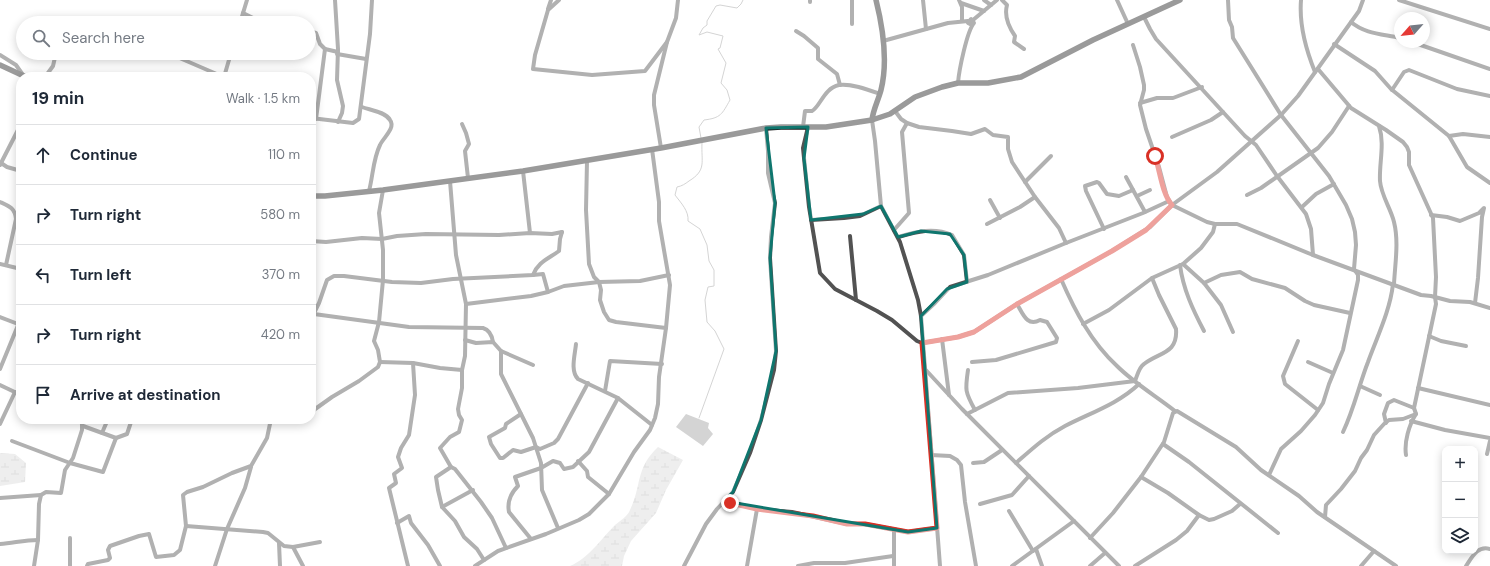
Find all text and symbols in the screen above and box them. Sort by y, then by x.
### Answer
north arrow [1394,12,1430,48]
search box [16,16,316,60]
icon: search [30,27,52,49]
text: Search here [62,28,145,48]
text: 19 min [32,87,84,109]
text: Walk · 1.5 km [226,90,300,107]
icon: ahead [32,144,54,166]
text: Continue [70,145,138,165]
text: 110 m [268,146,300,163]
route start [1146,147,1164,165]
icon: right [32,204,54,226]
text: Turn right [70,205,141,225]
text: 580 m [260,206,300,223]
icon: left [32,264,54,286]
text: Turn left [70,265,131,285]
text: 370 m [262,266,300,283]
icon: right [32,324,54,346]
text: Turn right [70,325,141,345]
text: 420 m [261,326,300,343]
icon: arrive [32,384,54,406]
text: Arrive at destination [70,385,221,405]
map controls [1442,446,1478,554]
button: + [1442,446,1478,482]
button: − [1442,482,1478,518]
route end [721,494,739,512]
button: layers [1442,518,1478,554]

